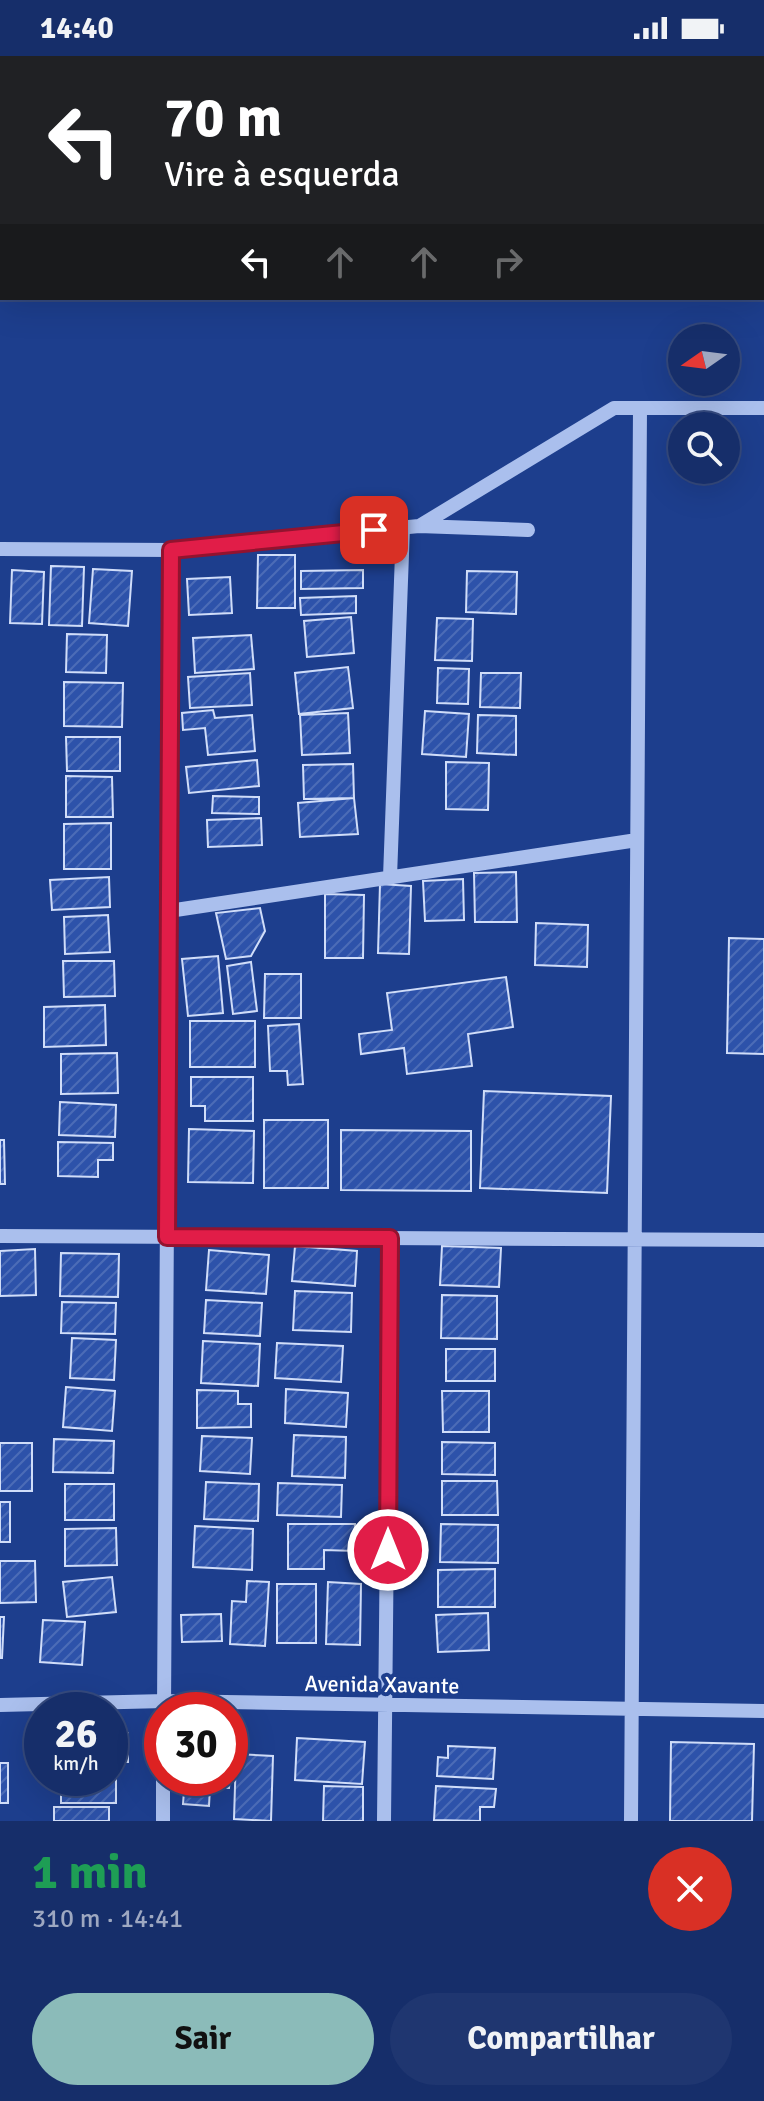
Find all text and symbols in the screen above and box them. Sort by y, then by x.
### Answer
text: 14:40 [40,10,114,47]
text: 70 m [164,83,282,152]
icon: left [32,88,136,192]
text: Vire à esquerda [164,152,400,197]
icon: left [234,240,278,284]
icon: ahead [318,240,362,284]
icon: ahead [402,240,446,284]
icon: right [486,240,530,284]
north arrow [668,324,740,396]
map controls [668,324,740,484]
button: search [668,412,740,484]
pin [340,496,408,564]
icon: arrive [352,508,396,552]
position arrow [346,1508,430,1592]
street label: Avenida Xavante [304,1670,460,1699]
speed limit sign: 30 [144,1692,248,1796]
text: 26 [54,1709,98,1759]
text: km/h [53,1751,99,1776]
text: 1 min [32,1843,148,1902]
button: close [648,1847,732,1931]
text: 310 m · 14:41 [32,1903,183,1935]
button: Sair [32,1993,374,2085]
button: Compartilhar [390,1993,732,2085]

